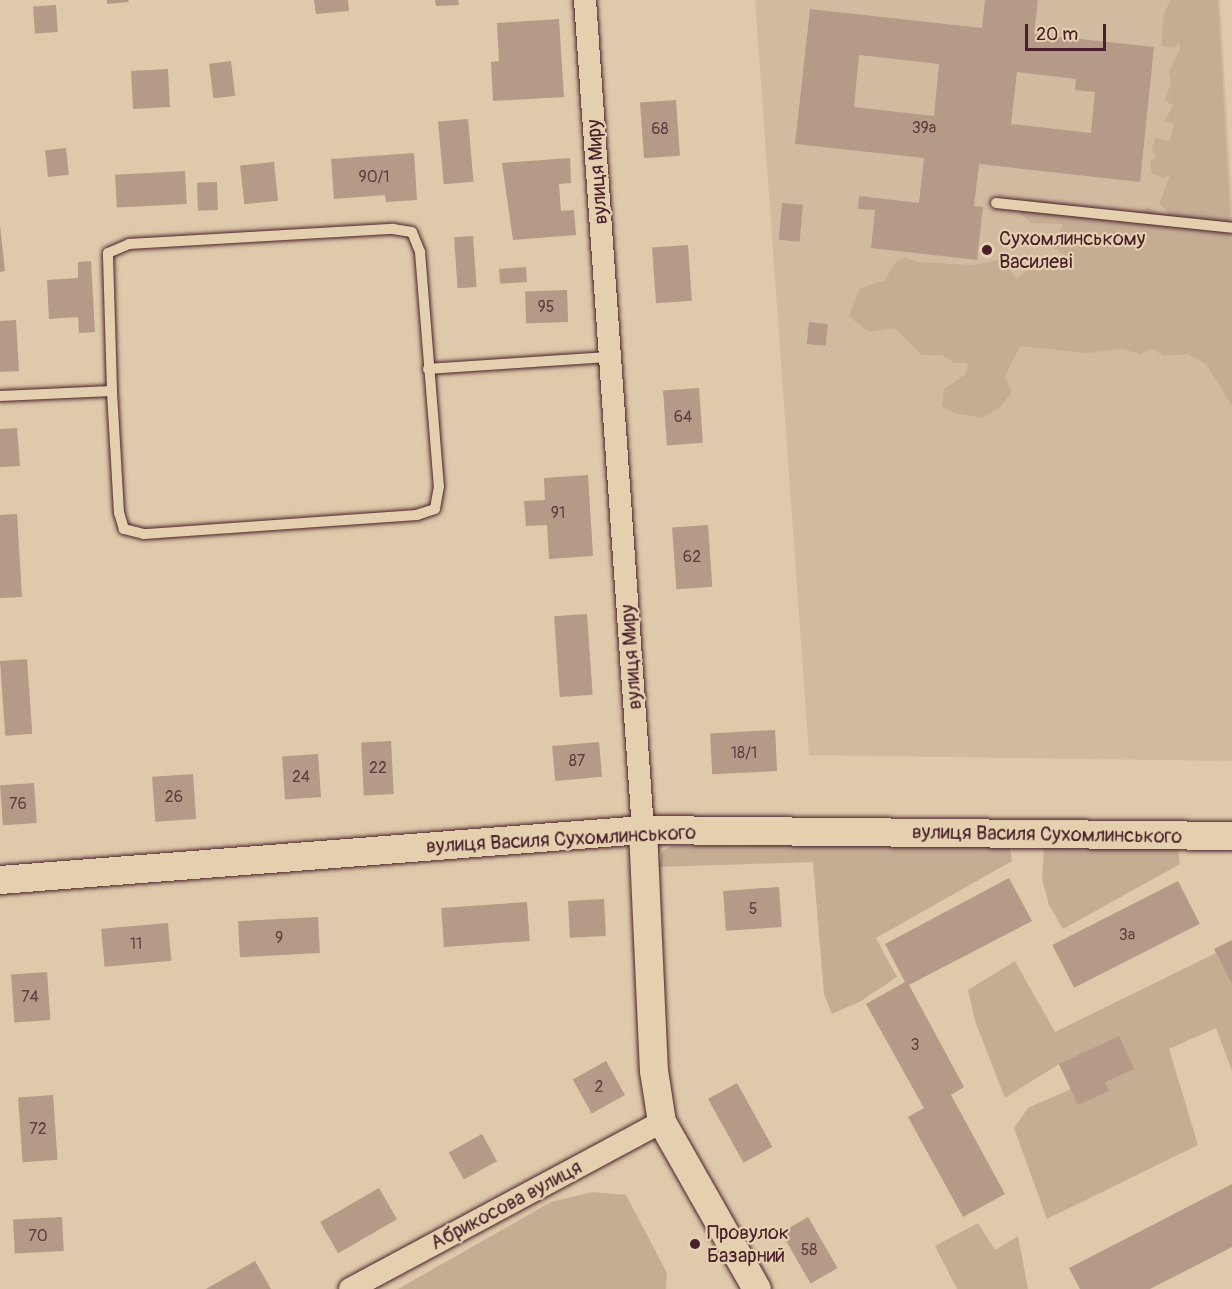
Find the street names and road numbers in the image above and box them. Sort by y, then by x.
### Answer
street label: вулиця Миру [581,119,613,225]
street label: вулиця Миру [615,604,647,710]
street label: вулиця Василя Сухомлинського [425,820,697,858]
street label: вулиця Василя Сухомлинського [912,820,1182,848]
street label: Абрикосова вулиця [426,1155,586,1255]

